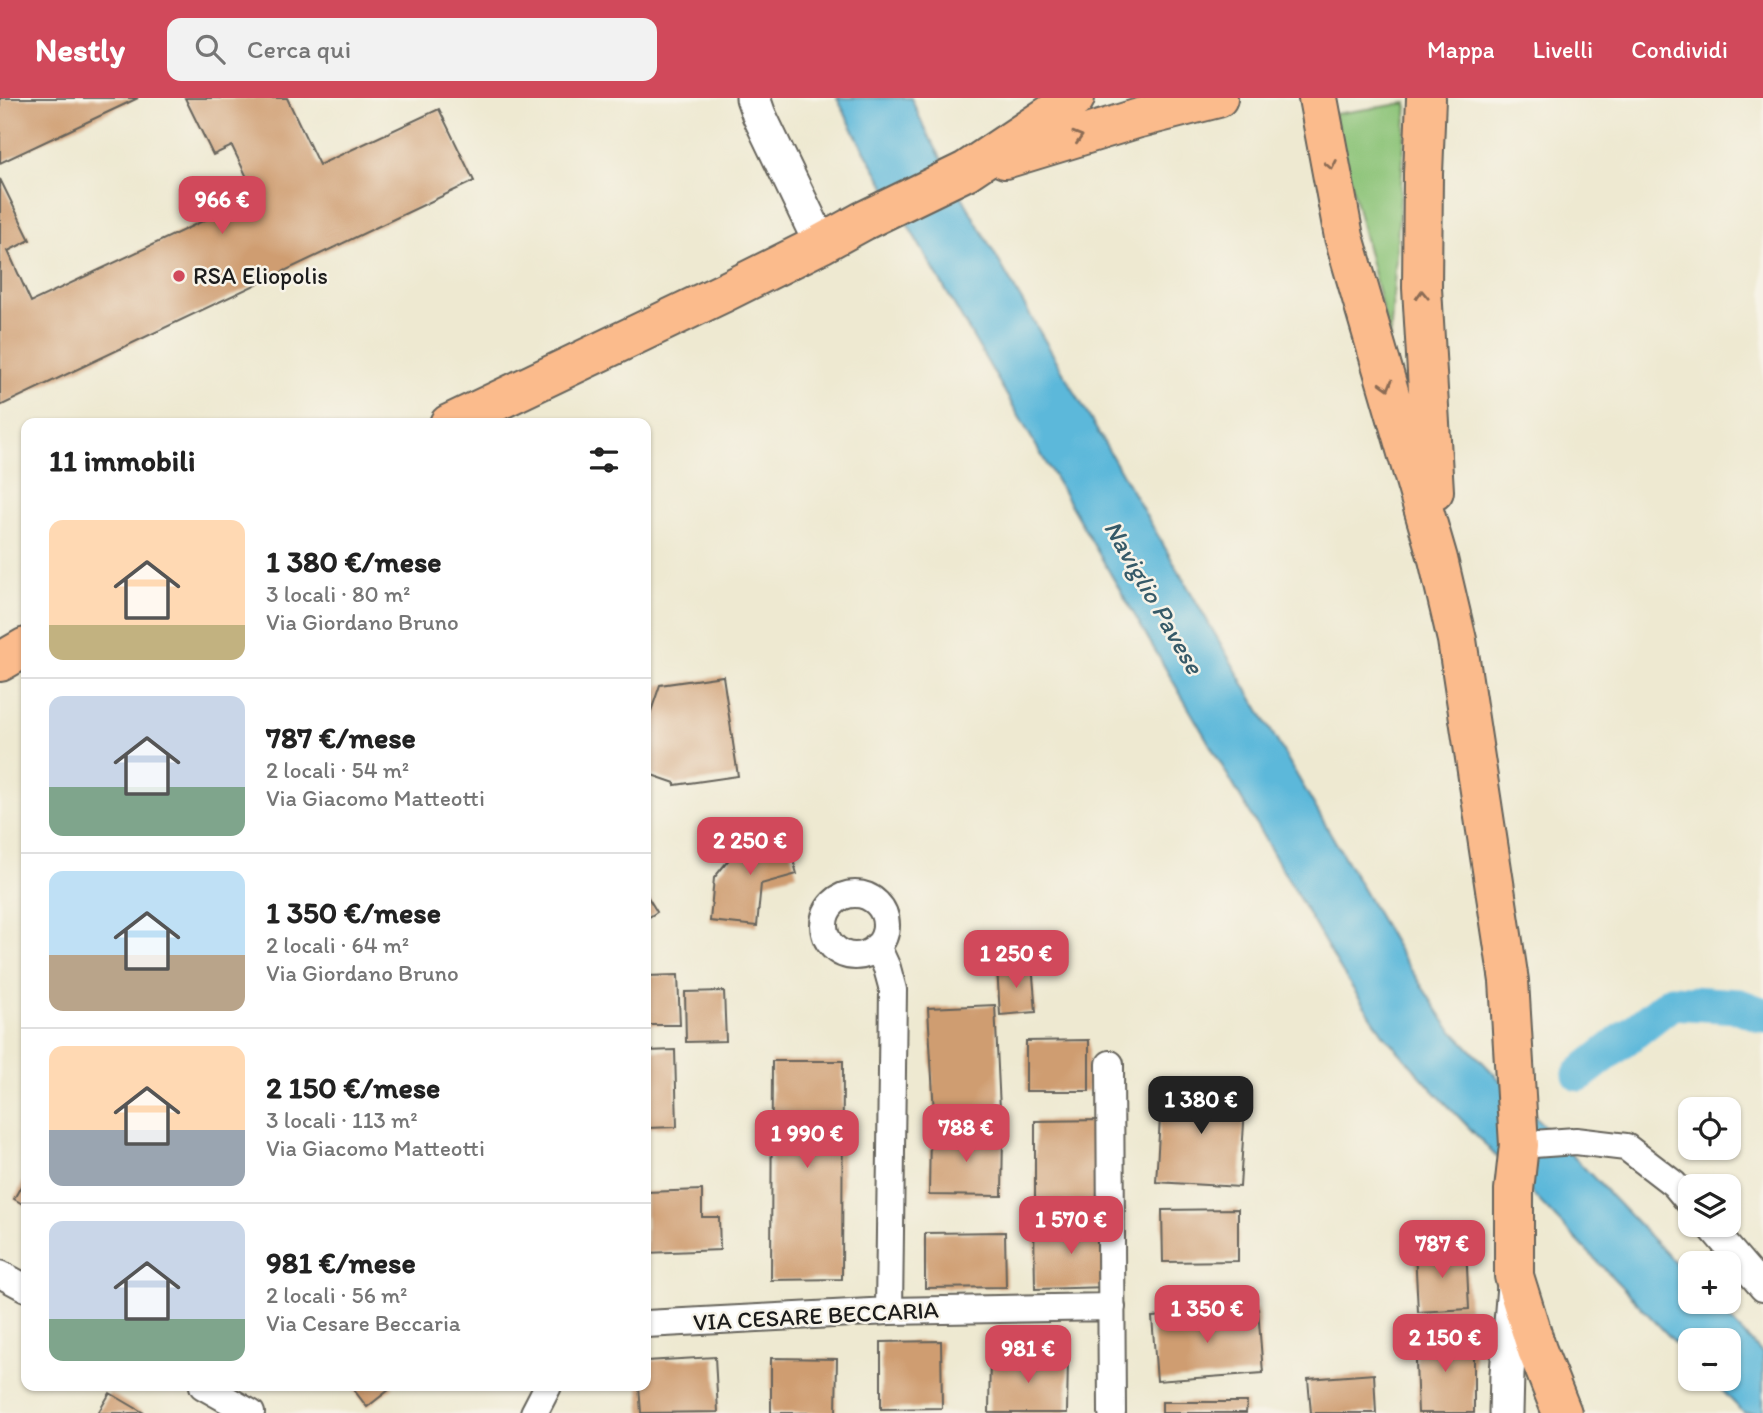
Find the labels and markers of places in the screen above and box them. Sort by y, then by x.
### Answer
pin: 966 € [173,176,271,236]
place label: RSA Eliopolis [193,261,328,290]
marker: RSA Eliopolis [171,268,187,284]
pin: 2 250 € [685,818,815,877]
pin: 1 250 € [951,930,1081,990]
pin: 1 380 € [1136,1076,1266,1136]
pin: 788 € [917,1104,1015,1164]
pin: 1 990 € [742,1110,872,1170]
pin: 1 570 € [1006,1196,1136,1256]
pin: 787 € [1393,1220,1491,1280]
pin: 1 350 € [1142,1286,1272,1345]
pin: 2 150 € [1380,1314,1510,1374]
pin: 981 € [979,1326,1077,1385]

